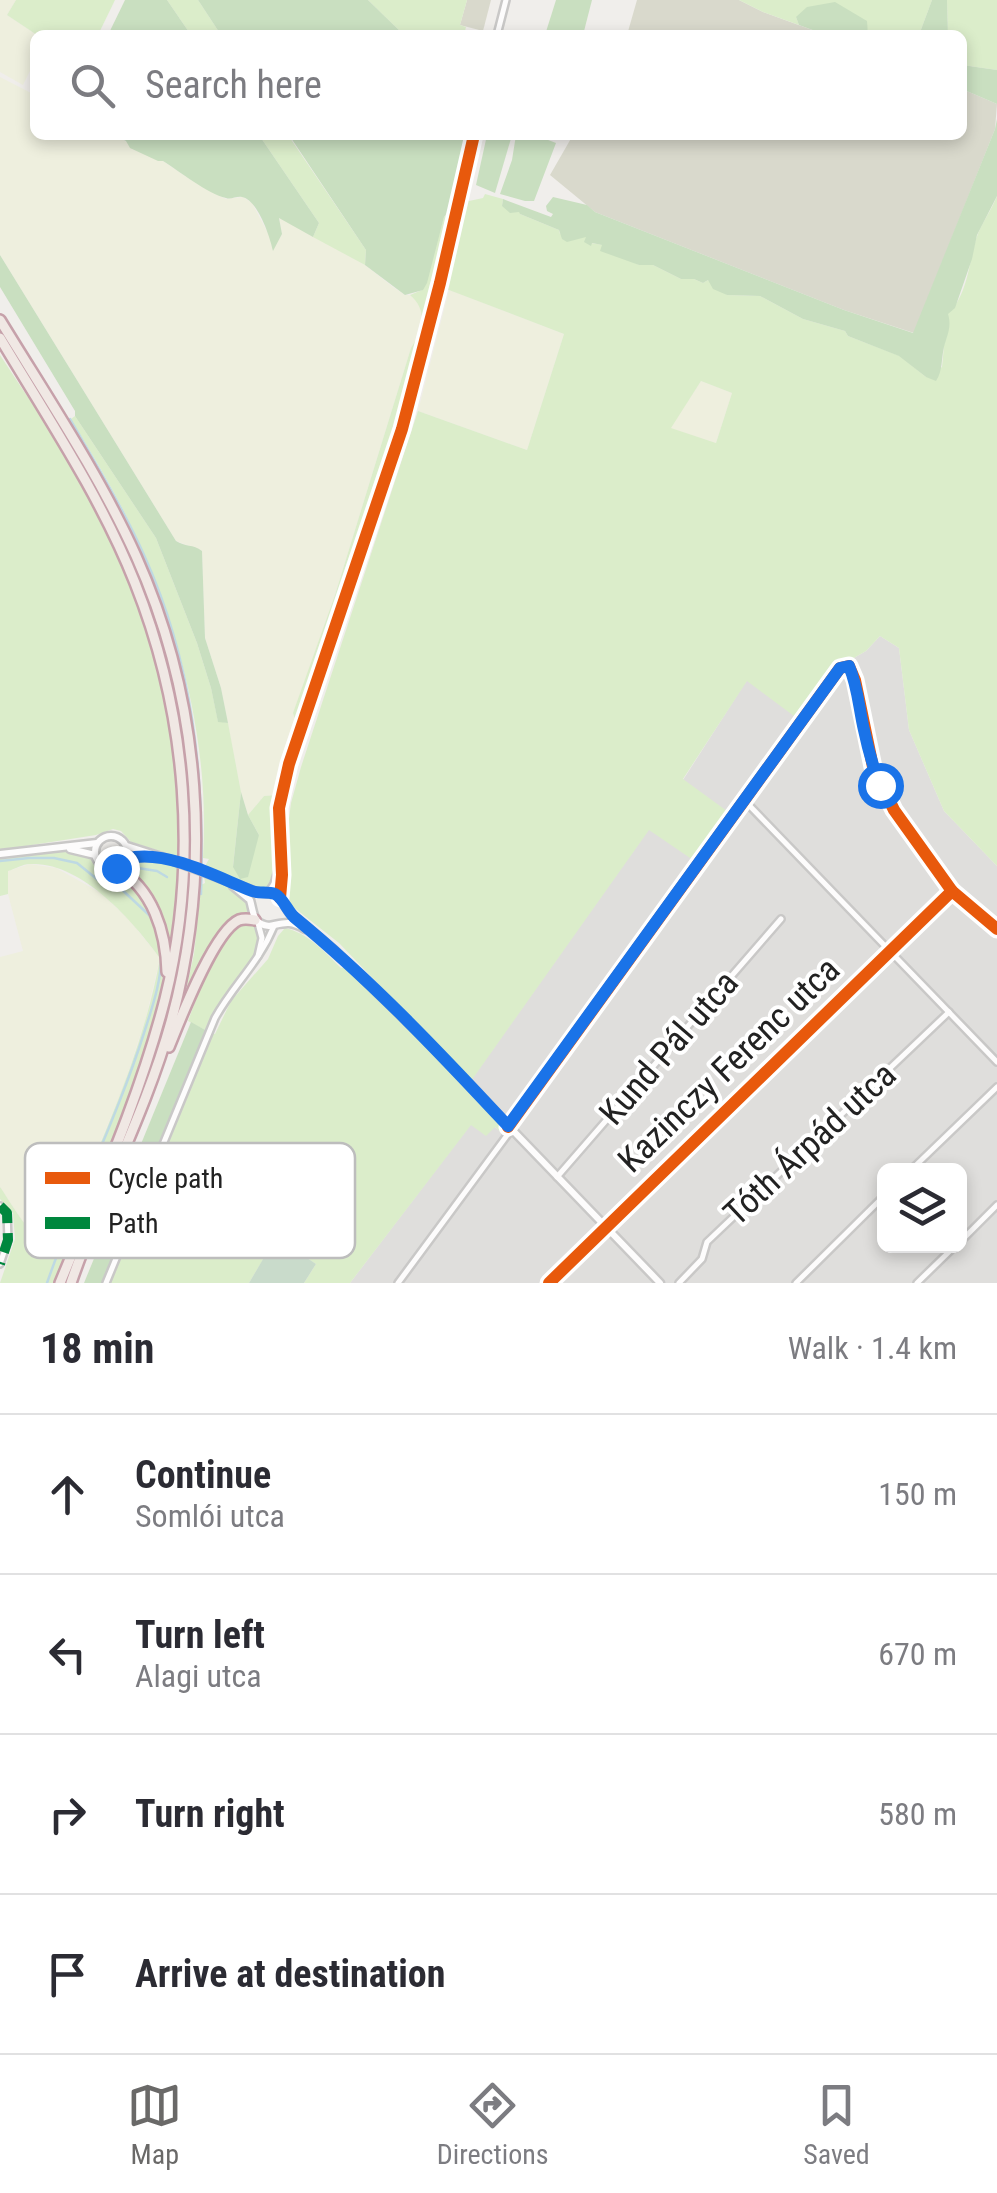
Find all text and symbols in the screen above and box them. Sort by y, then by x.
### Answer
search box [30,30,967,140]
icon: search [65,58,120,113]
text: Search here [145,63,322,107]
route start [858,763,904,809]
route end [94,846,140,892]
street label: Kazinczy Ferenc utca [610,949,848,1181]
street label: Kund Pál utca [591,963,747,1133]
street label: Tóth Árpád utca [716,1054,904,1234]
legend [25,1143,355,1258]
text: Cycle path [108,1162,223,1195]
map controls [877,1163,967,1253]
button: layers [877,1163,967,1253]
text: Path [108,1207,159,1240]
text: 18 min [40,1324,155,1373]
text: Walk · 1.4 km [788,1329,957,1367]
text: Continue [135,1453,271,1497]
icon: ahead [40,1467,95,1522]
text: 150 m [878,1475,957,1513]
text: Somlói utca [135,1497,285,1535]
text: Turn left [135,1613,265,1657]
icon: left [40,1627,95,1682]
text: 670 m [878,1635,957,1673]
text: Alagi utca [135,1657,262,1695]
icon: right [40,1787,95,1842]
text: Turn right [135,1792,285,1836]
text: 580 m [878,1795,957,1833]
icon: arrive [40,1947,95,2002]
text: Arrive at destination [135,1952,445,1996]
tab: Map [127,2078,182,2171]
tab: Directions [437,2078,549,2171]
tab: Saved [803,2078,870,2171]

